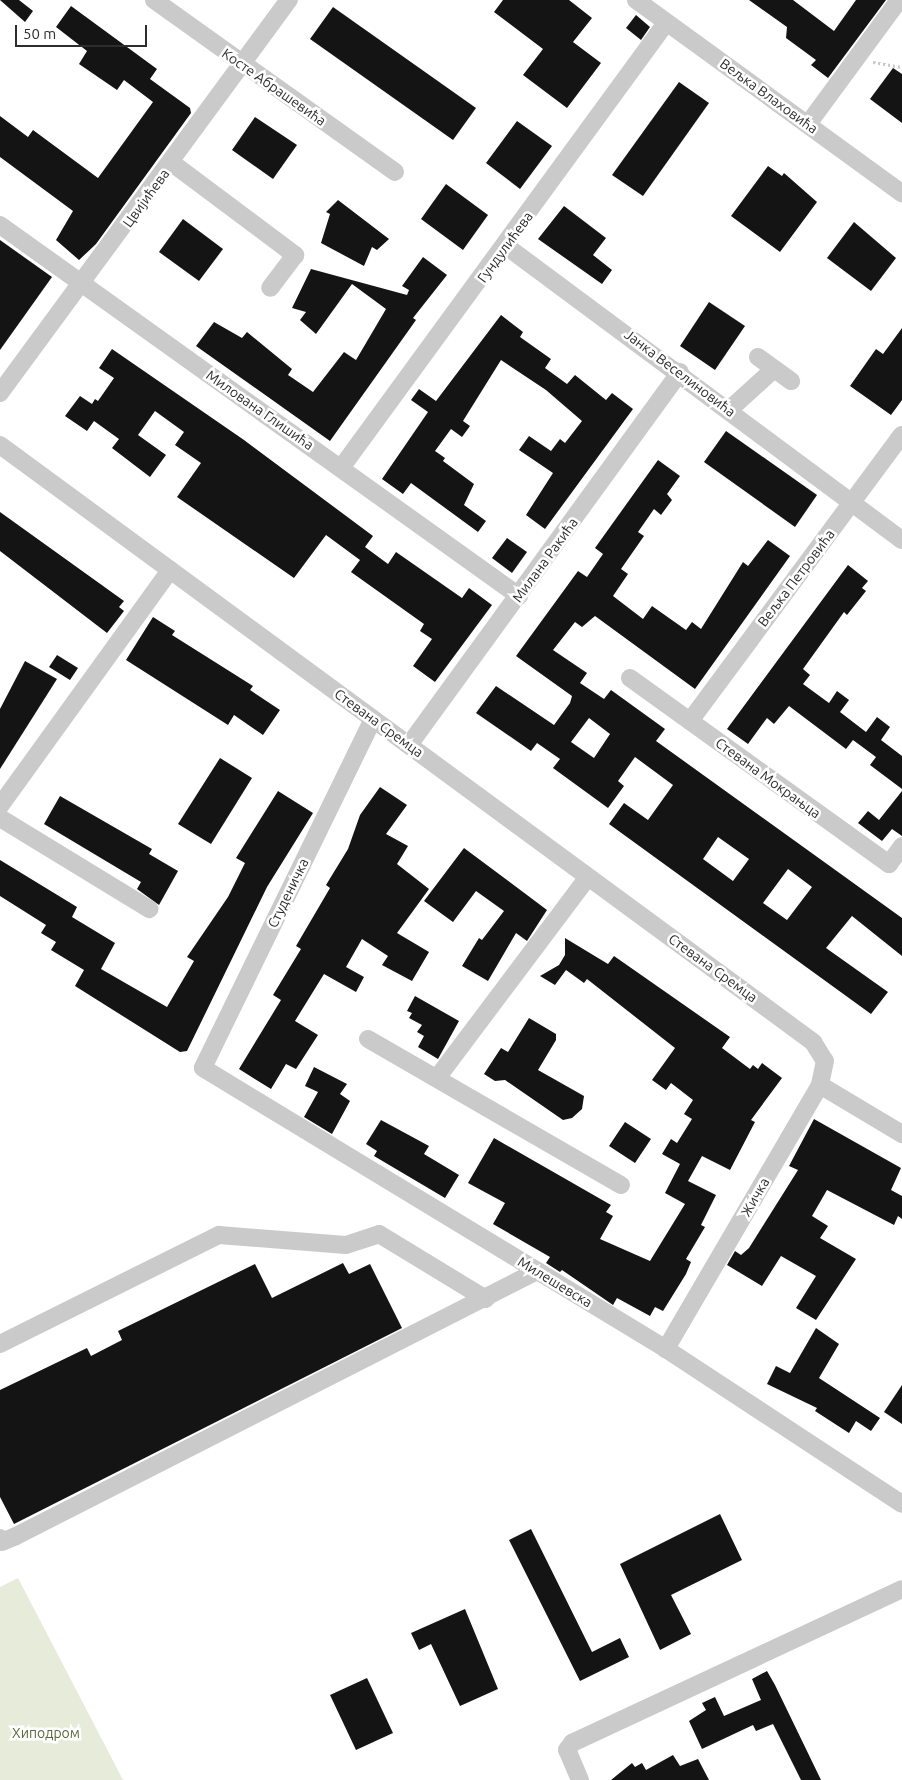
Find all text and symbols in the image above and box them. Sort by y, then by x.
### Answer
scale bar [18,15,150,47]
text: 50 m [23,25,56,42]
street label: Косте Абрашевића [219,45,329,129]
street label: Вељка Влаховића [717,55,821,137]
street label: Цвијићева [119,165,173,231]
street label: Гундулићева [474,208,536,286]
street label: Јанка Веселиновића [621,326,739,420]
street label: Милована Глишића [203,367,317,453]
street label: Милана Ракића [509,514,581,606]
street label: Вељка Петровића [754,526,838,630]
street label: Стевана Сремца [331,685,427,761]
street label: Стевана Мокрањца [712,734,824,822]
street label: Студеничка [264,855,312,931]
street label: Стевана Сремца [665,930,761,1006]
street label: Жичка [737,1175,773,1219]
street label: Милешевска [515,1253,595,1311]
park label: Хиподром [12,1725,80,1741]

